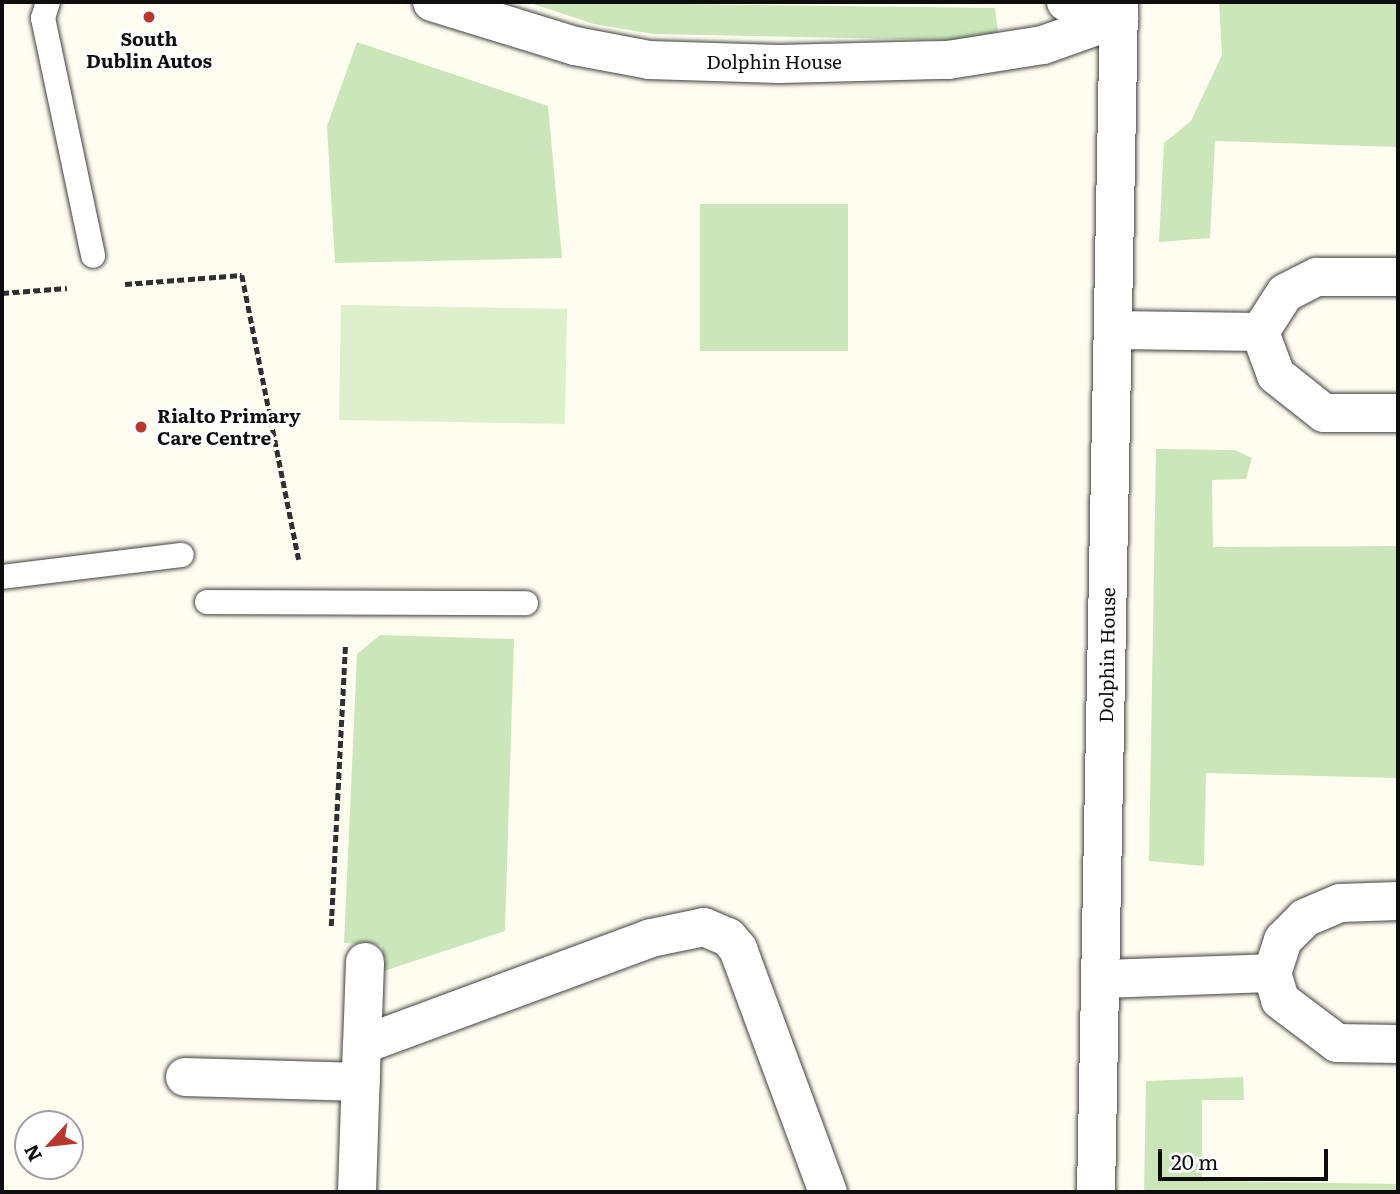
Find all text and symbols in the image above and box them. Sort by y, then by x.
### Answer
marker: South Dublin Autos [141,9,157,25]
place label: South Dublin Autos [86,28,212,72]
street label: Dolphin House [706,51,842,73]
place label: Rialto Primary Care Centre [157,405,301,449]
marker: Rialto Primary Care Centre [131,417,151,437]
street label: Dolphin House [1094,587,1120,723]
north arrow [14,1110,84,1180]
scale bar [1162,1134,1332,1178]
text: N [16,1140,48,1167]
text: 20 m [1171,1145,1218,1176]

